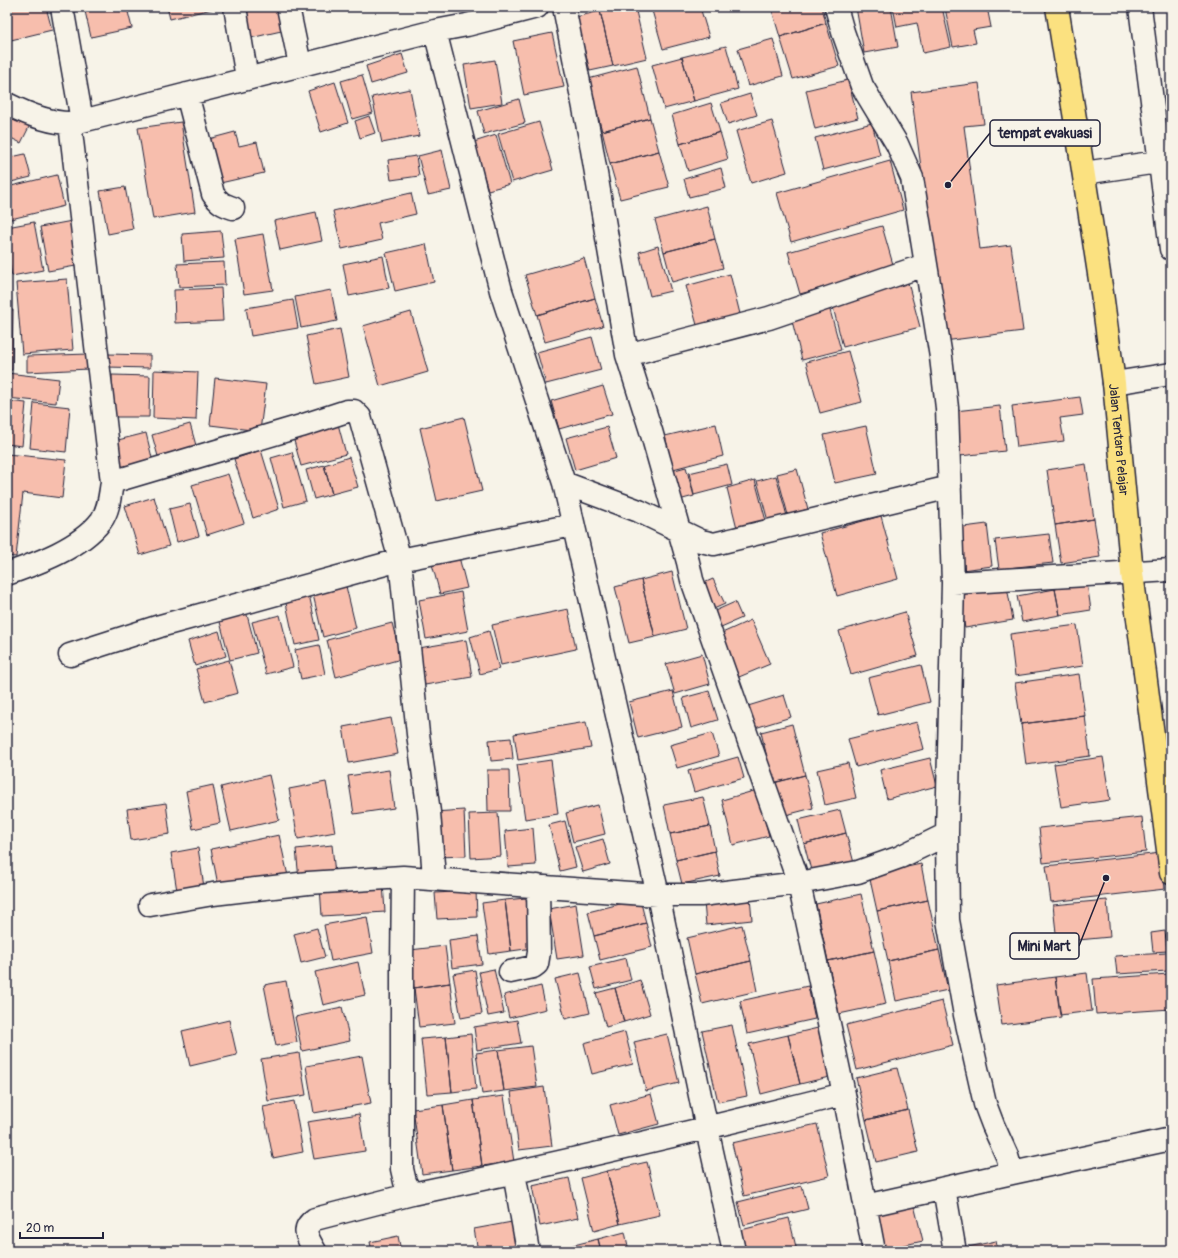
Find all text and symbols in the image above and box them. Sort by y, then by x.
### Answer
callout: tempat evakuasi [990,120,1100,146]
text: tempat evakuasi [997,125,1093,142]
street label: Jalan Tentara Pelajar [1105,383,1132,497]
callout: Mini Mart [1010,933,1079,959]
text: Mini Mart [1017,938,1071,955]
scale bar [20,1214,103,1240]
text: 20 m [26,1221,55,1236]

